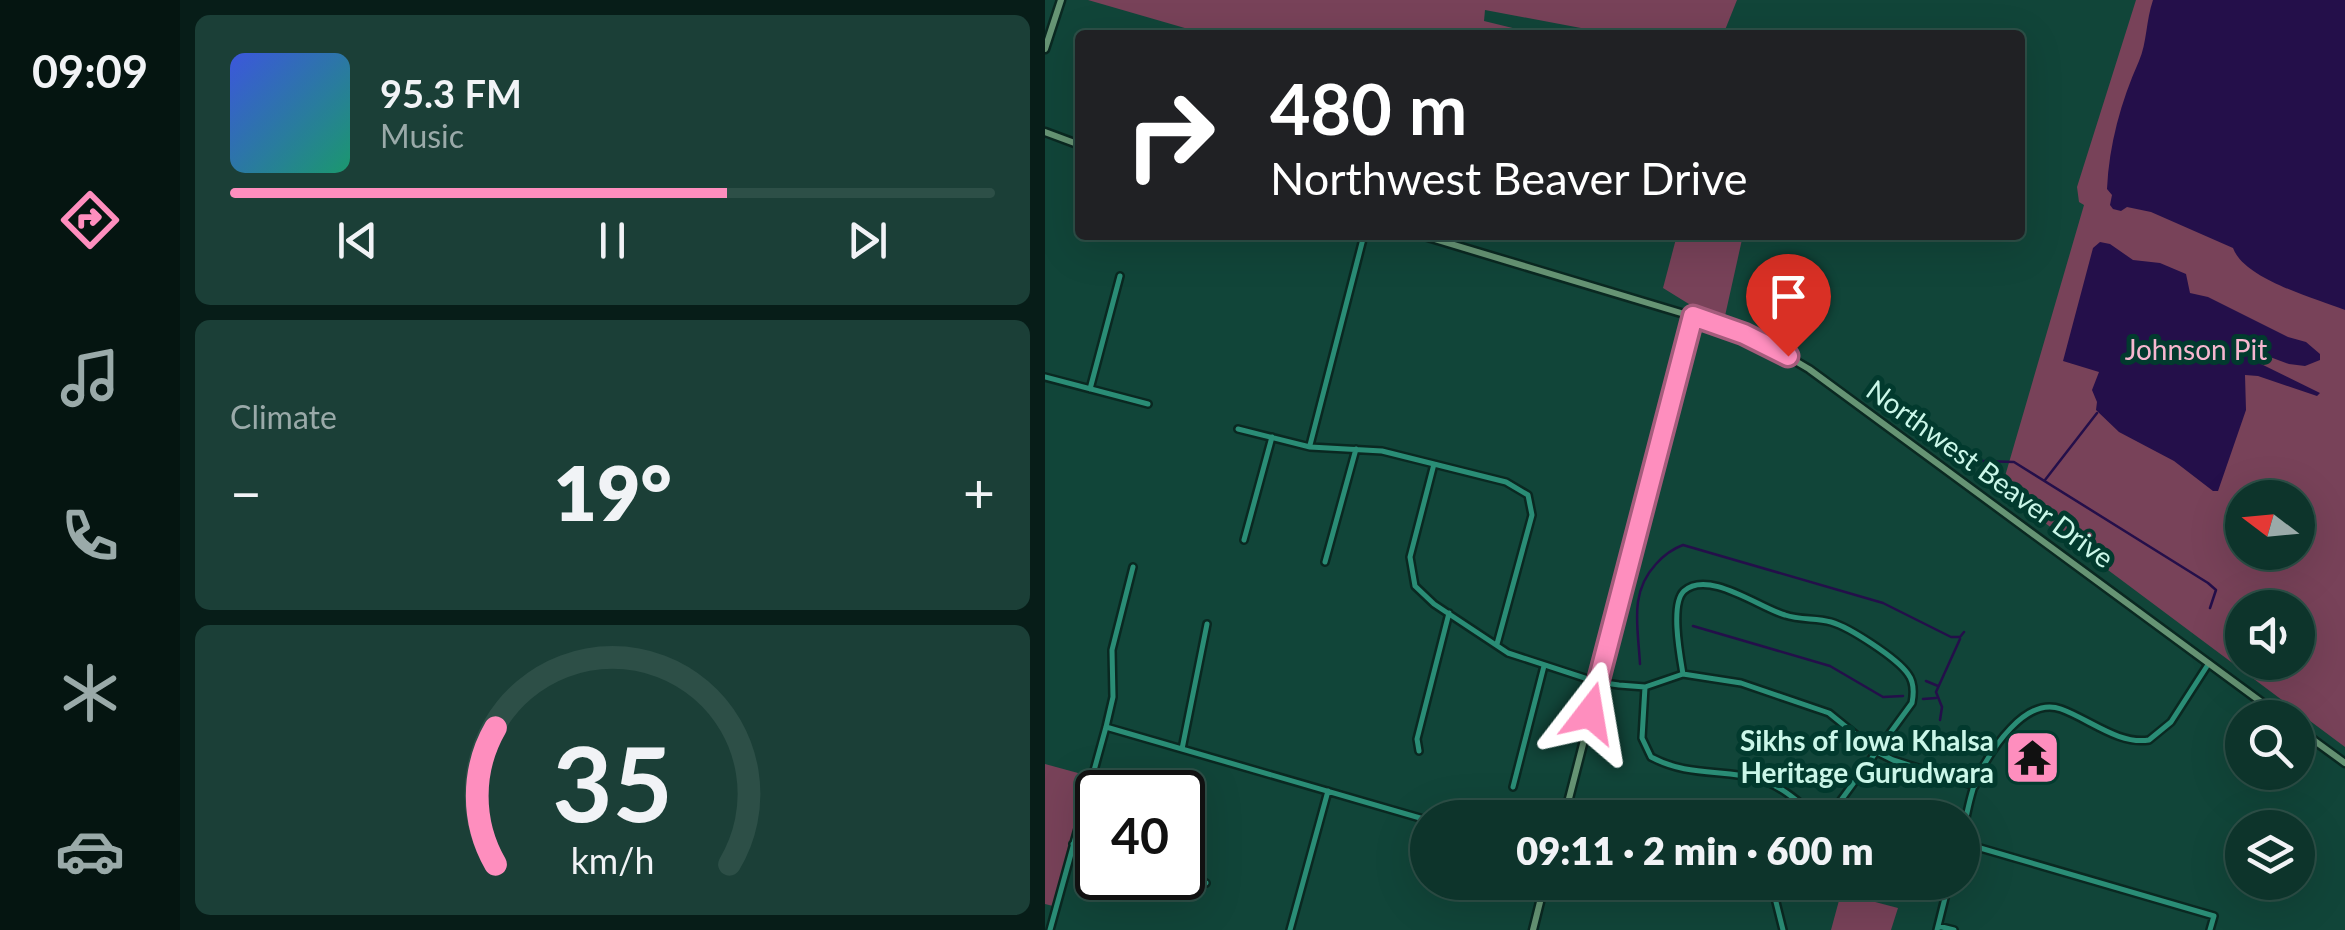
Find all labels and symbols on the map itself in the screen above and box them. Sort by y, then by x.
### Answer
pin [1746,254,1831,357]
park label: Johnson Pit [2125,332,2267,366]
street label: Northwest Beaver Drive [1860,372,2121,574]
north arrow [2225,480,2315,570]
position arrow [1538,661,1642,765]
place label: Sikhs of Iowa Khalsa Heritage Gurudwara [1740,723,1994,789]
temple icon: Sikhs of Iowa Khalsa Heritage Gurudwara [2003,727,2063,787]
speed limit sign: 40 [1075,770,1205,900]

